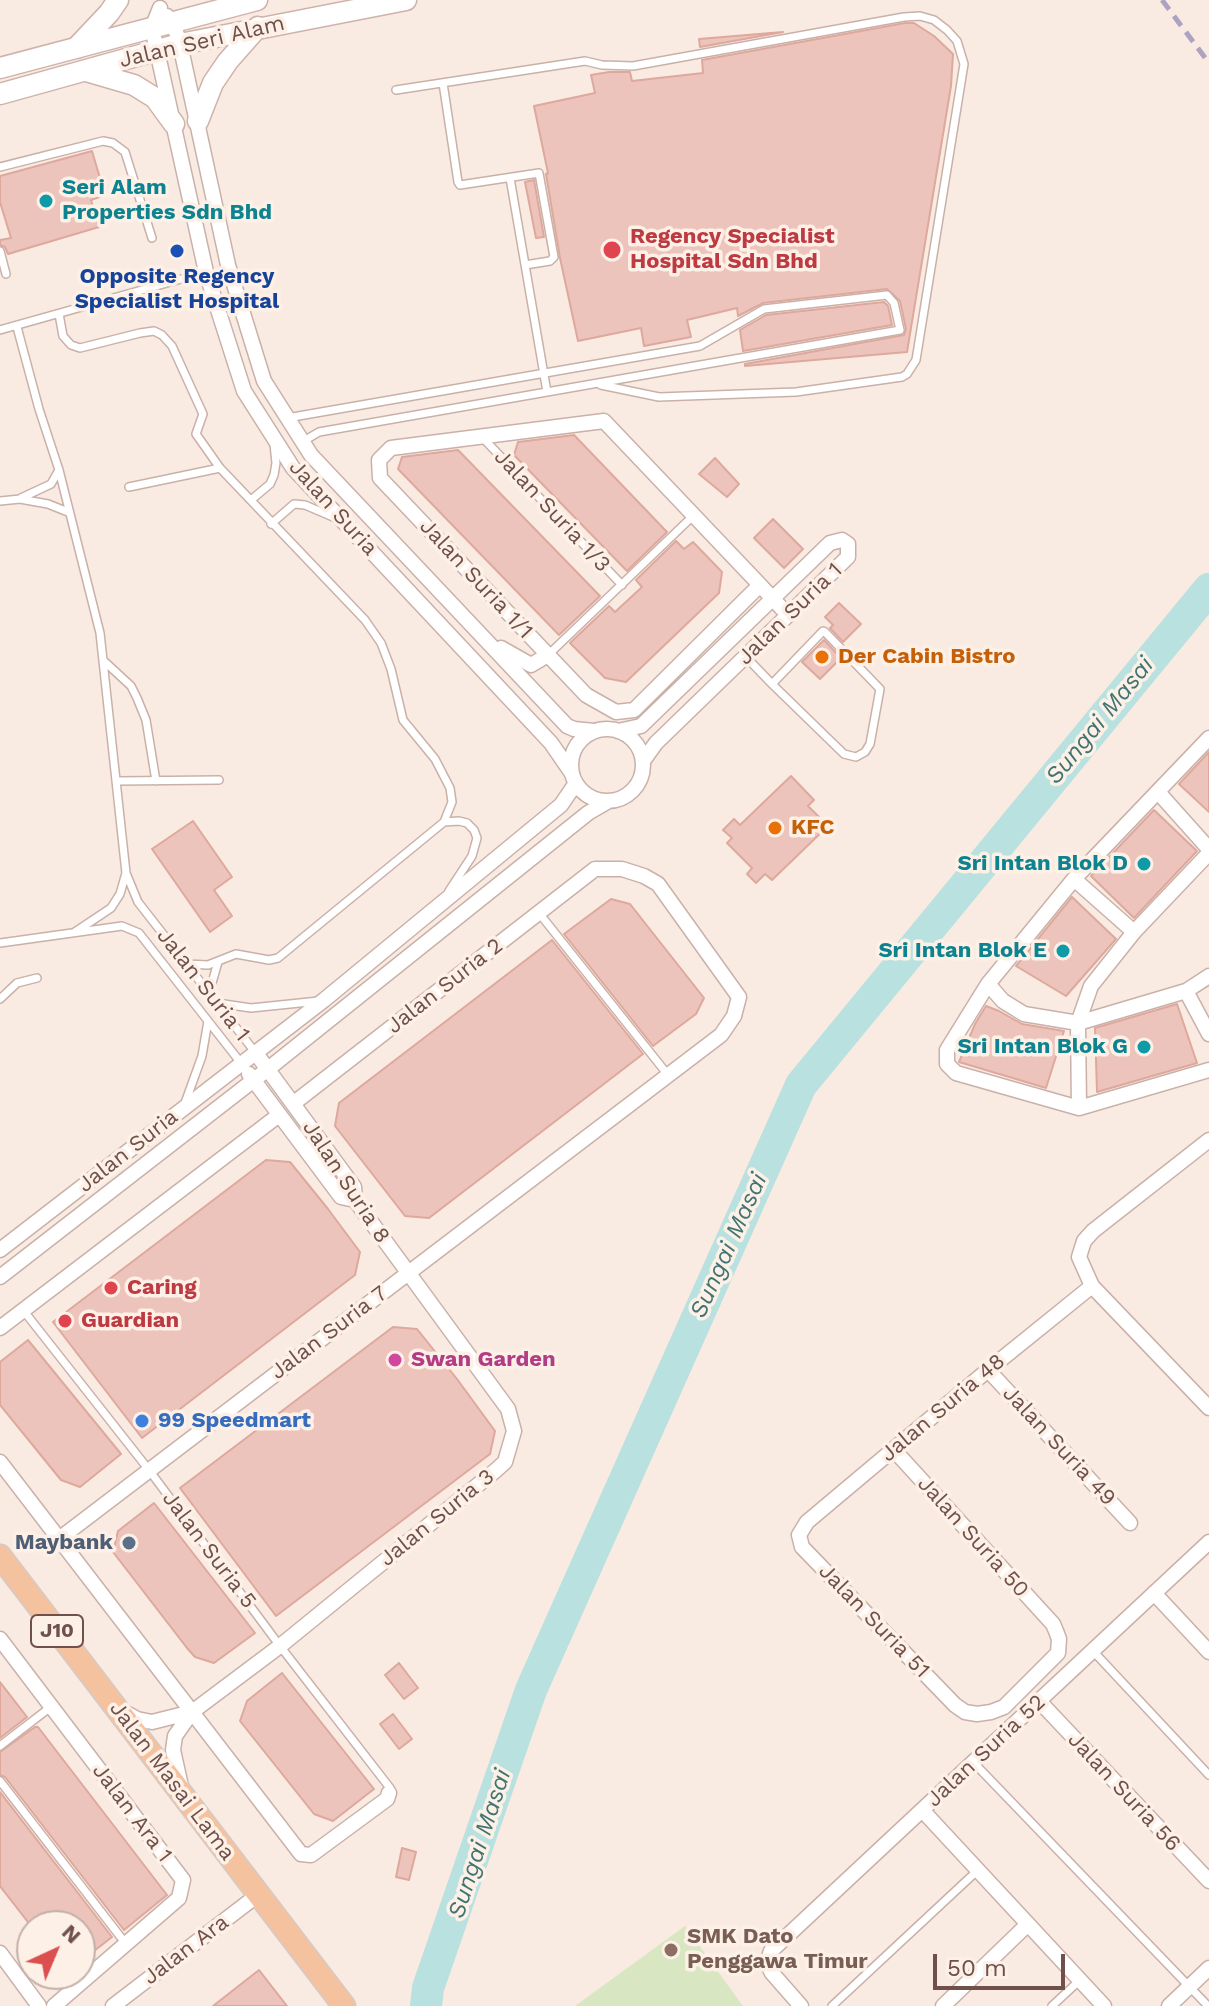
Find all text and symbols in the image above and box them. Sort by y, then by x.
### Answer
street label: Jalan Seri Alam [117,10,287,74]
place label: Seri Alam Properties Sdn Bhd [62,175,272,226]
marker: Seri Alam Properties Sdn Bhd [37,192,55,210]
place label: Regency Specialist Hospital Sdn Bhd [630,224,835,276]
marker: Regency Specialist Hospital Sdn Bhd [601,239,623,261]
marker: Opposite Regency Specialist Hospital [168,242,186,260]
place label: Opposite Regency Specialist Hospital [75,264,279,316]
street label: Jalan Suria 1/3 [488,444,616,578]
street label: Jalan Suria [283,455,383,561]
street label: Jalan Suria 1/1 [414,514,538,644]
street label: Jalan Suria 1 [732,557,848,671]
place label: Der Cabin Bistro [838,644,1015,670]
marker: Der Cabin Bistro [813,648,831,666]
water label: Sungai Masai [1040,652,1160,790]
place label: KFC [791,815,835,841]
marker: KFC [766,819,784,837]
place label: Sri Intan Blok D [958,851,1128,877]
marker: Sri Intan Blok D [1135,855,1153,873]
street label: Jalan Suria 1 [151,923,255,1047]
street label: Jalan Suria 2 [382,933,508,1039]
place label: Sri Intan Blok E [878,938,1047,964]
marker: Sri Intan Blok E [1054,942,1072,960]
place label: Sri Intan Blok G [957,1034,1128,1060]
marker: Sri Intan Blok G [1135,1038,1153,1056]
street label: Jalan Suria [73,1104,183,1198]
street label: Jalan Suria 8 [297,1116,395,1248]
water label: Sungai Masai [684,1169,774,1323]
place label: Caring [127,1275,197,1301]
marker: Caring [102,1279,120,1297]
street label: Jalan Suria 7 [265,1280,393,1386]
place label: Guardian [81,1308,179,1334]
marker: Guardian [56,1312,74,1330]
place label: Swan Garden [411,1347,556,1373]
street label: Jalan Suria 48 [875,1348,1011,1468]
marker: Swan Garden [386,1351,404,1369]
street label: Jalan Suria 49 [997,1381,1121,1511]
place label: 99 Speedmart [158,1408,311,1434]
marker: 99 Speedmart [133,1412,151,1430]
street label: Jalan Suria 3 [374,1464,500,1572]
street label: Jalan Suria 50 [912,1471,1034,1603]
street label: Jalan Suria 5 [156,1486,262,1614]
place label: Maybank [15,1530,113,1556]
marker: Maybank [120,1534,138,1552]
street label: Jalan Suria 51 [813,1558,935,1684]
road number: J10 [31,1615,83,1647]
street label: Jalan Suria 52 [921,1689,1051,1813]
street label: Jalan Masai Lama [104,1696,240,1866]
street label: Jalan Suria 56 [1062,1727,1186,1857]
street label: Jalan Ara 1 [86,1759,178,1867]
water label: Sungai Masai [442,1766,518,1922]
street label: Jalan Ara [138,1909,234,1991]
north arrow [16,1910,96,1990]
text: N [57,1919,86,1948]
place label: SMK Dato Penggawa Timur [687,1924,868,1976]
scale bar [937,1938,1069,1988]
marker: SMK Dato Penggawa Timur [662,1941,680,1959]
text: 50 m [947,1954,1007,1982]

